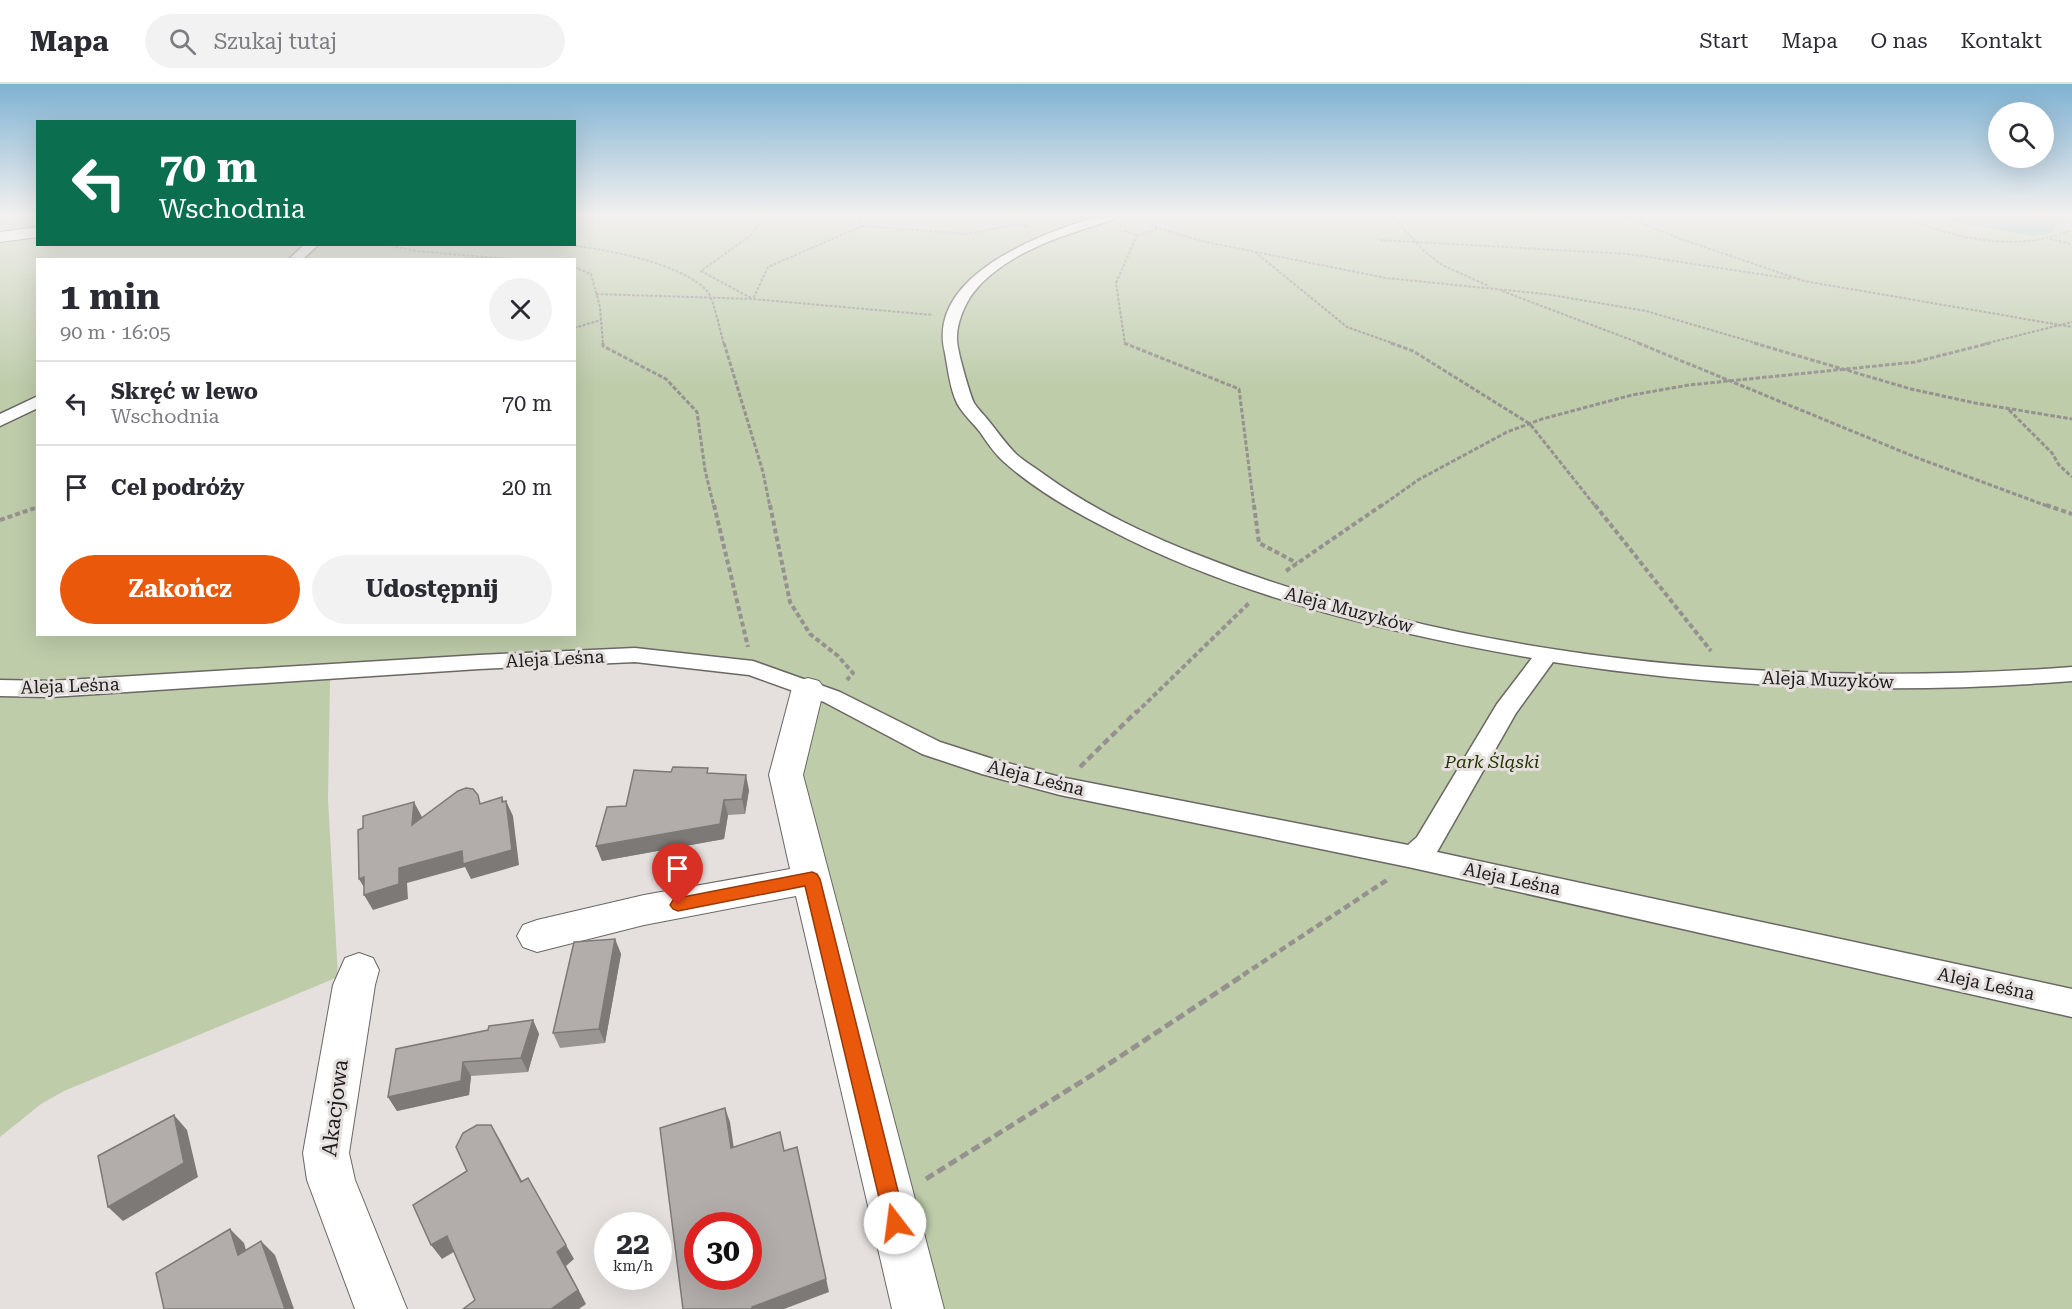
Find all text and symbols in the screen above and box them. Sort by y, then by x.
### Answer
search box [145,14,565,68]
text: Mapa [30,25,109,58]
icon: search [166,25,199,58]
text: Szukaj tutaj [214,29,337,54]
text: Start [1700,29,1748,53]
text: Mapa [1781,29,1838,53]
text: O nas [1871,29,1927,53]
text: Kontakt [1960,29,2042,53]
map controls [1988,102,2054,168]
button: search [1988,102,2054,168]
text: 70 m [159,143,257,192]
icon: left [60,144,138,222]
text: Wschodnia [159,193,305,225]
text: 1 min [60,276,160,318]
button: close [489,278,552,341]
text: 90 m · 16:05 [60,320,171,344]
text: Skręć w lewo [111,379,258,404]
icon: left [60,387,93,420]
text: 70 m [502,391,552,416]
text: Wschodnia [111,404,219,428]
icon: arrive [60,471,93,504]
text: Cel podróży [111,475,245,500]
text: 20 m [502,475,552,500]
button: Zakończ [60,555,300,624]
button: Udostępnij [312,555,552,624]
street label: Aleja Muzyków [1283,582,1416,637]
street label: Aleja Leśna [505,645,605,672]
street label: Aleja Muzyków [1762,667,1894,692]
street label: Aleja Leśna [20,673,120,698]
park label: Park Śląski [1444,751,1540,772]
street label: Aleja Leśna [986,755,1087,800]
pin [652,843,703,905]
icon: arrive [661,852,694,885]
street label: Aleja Leśna [1462,858,1563,899]
street label: Aleja Leśna [1936,963,2037,1004]
street label: Akacjowa [317,1057,353,1158]
position arrow [863,1191,927,1255]
speed limit sign: 30 [684,1212,762,1290]
text: 22 [616,1226,650,1261]
text: km/h [613,1257,653,1275]

